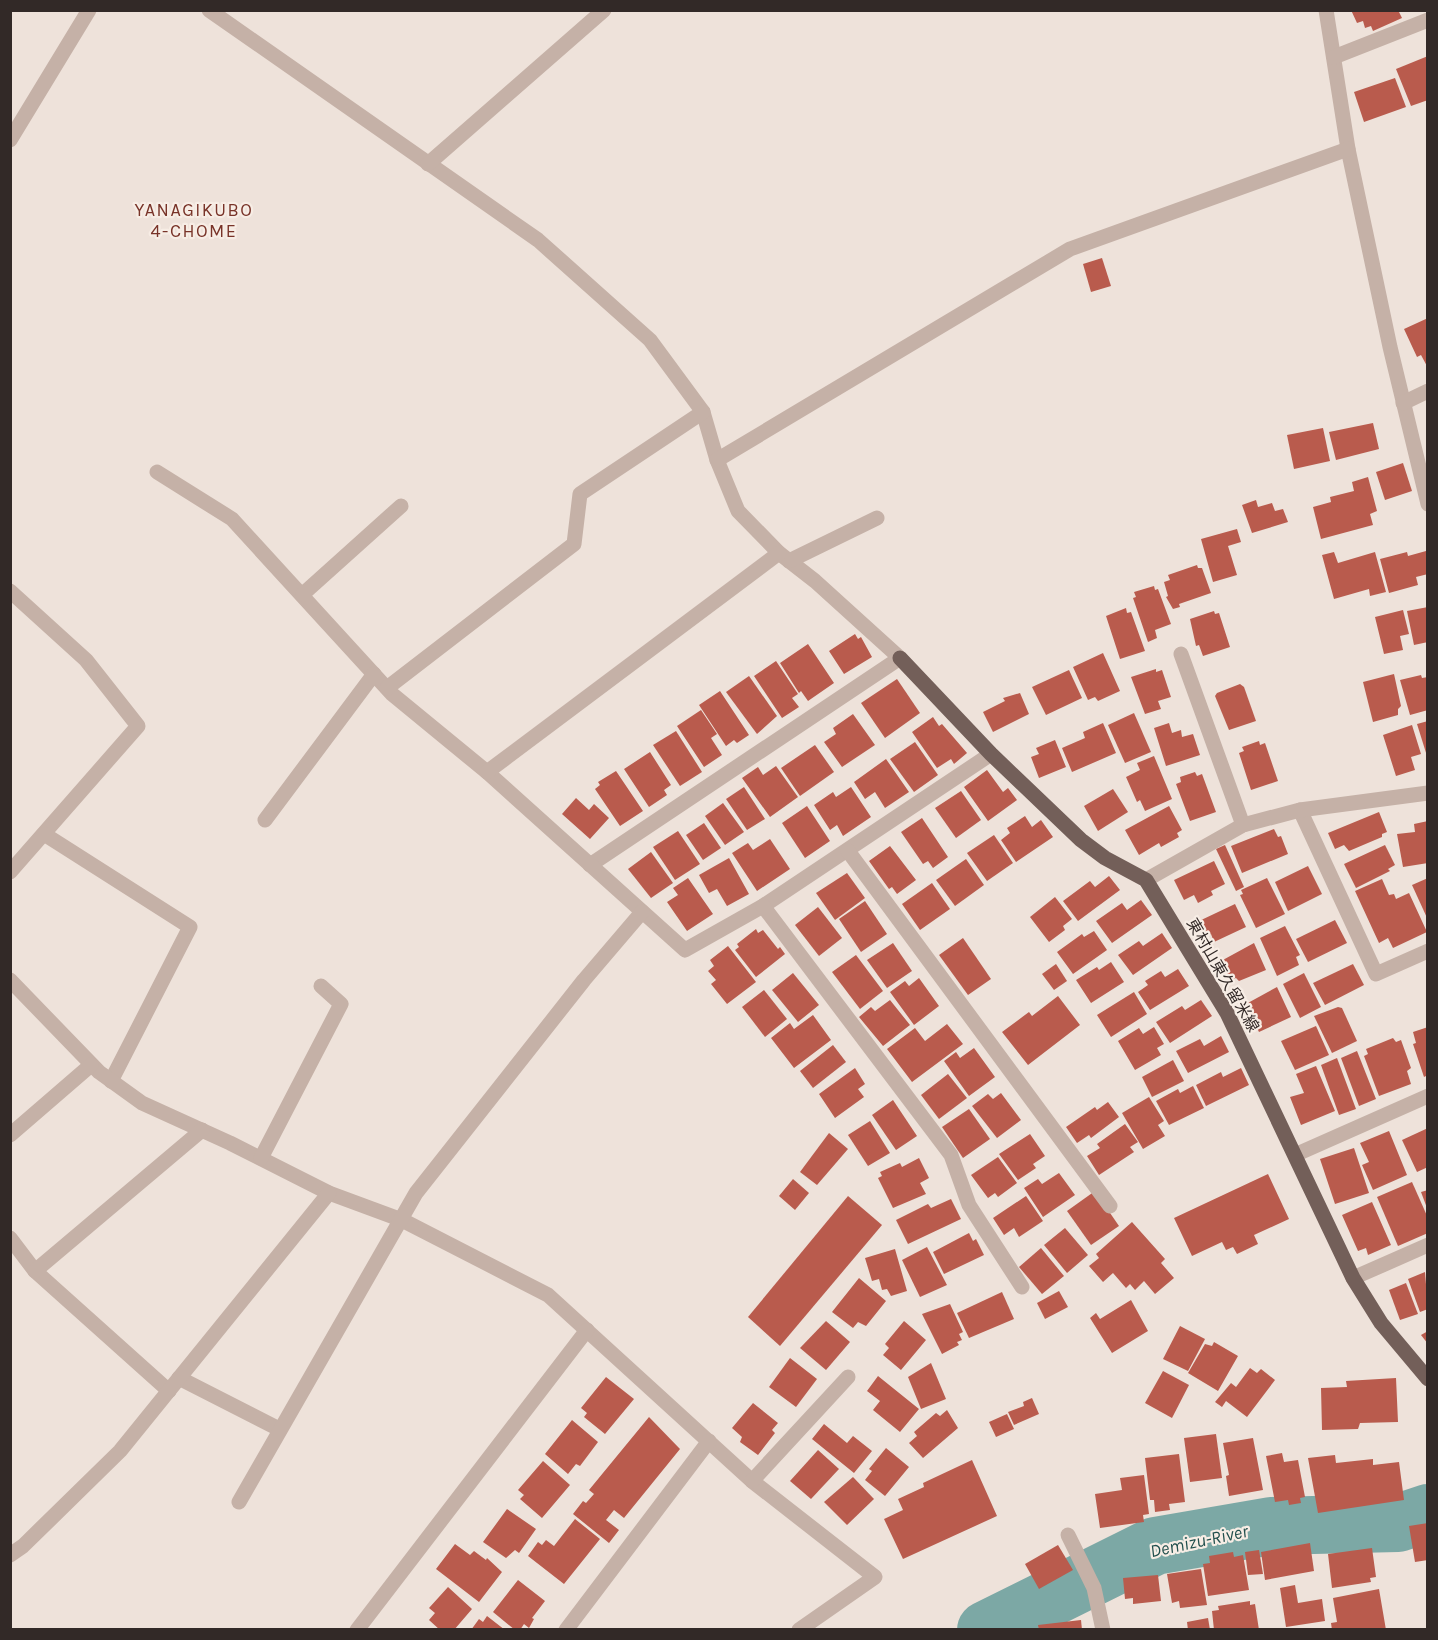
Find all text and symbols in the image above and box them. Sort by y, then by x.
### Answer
district label: YANAGIKUBO 4-CHOME [135,199,253,242]
street label: 東村山東久留米線 [1183,915,1263,1035]
water label: Demizu-River [1148,1520,1251,1562]

